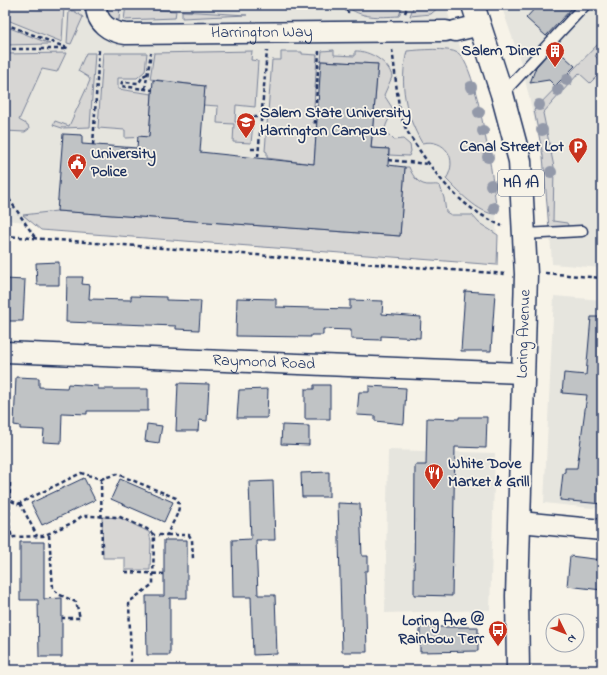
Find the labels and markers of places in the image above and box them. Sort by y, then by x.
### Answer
place label: Salem Diner [461,39,542,63]
building icon: Salem Diner [544,40,566,68]
place label: Salem State University Harrington Campus [260,101,411,144]
school or university icon: Salem State University Harrington Campus [235,111,257,139]
place label: Canal Street Lot [459,135,565,159]
parking icon: Canal Street Lot [567,136,589,164]
place label: University Police [91,142,156,184]
public building icon: University Police [66,152,88,180]
place label: White Dove Market & Grill [448,452,530,494]
restaurant icon: White Dove Market & Grill [423,462,445,490]
place label: Loring Ave @ Rainbow Terr [397,609,485,651]
bus stop icon: Loring Ave @ Rainbow Terr [487,619,509,647]

